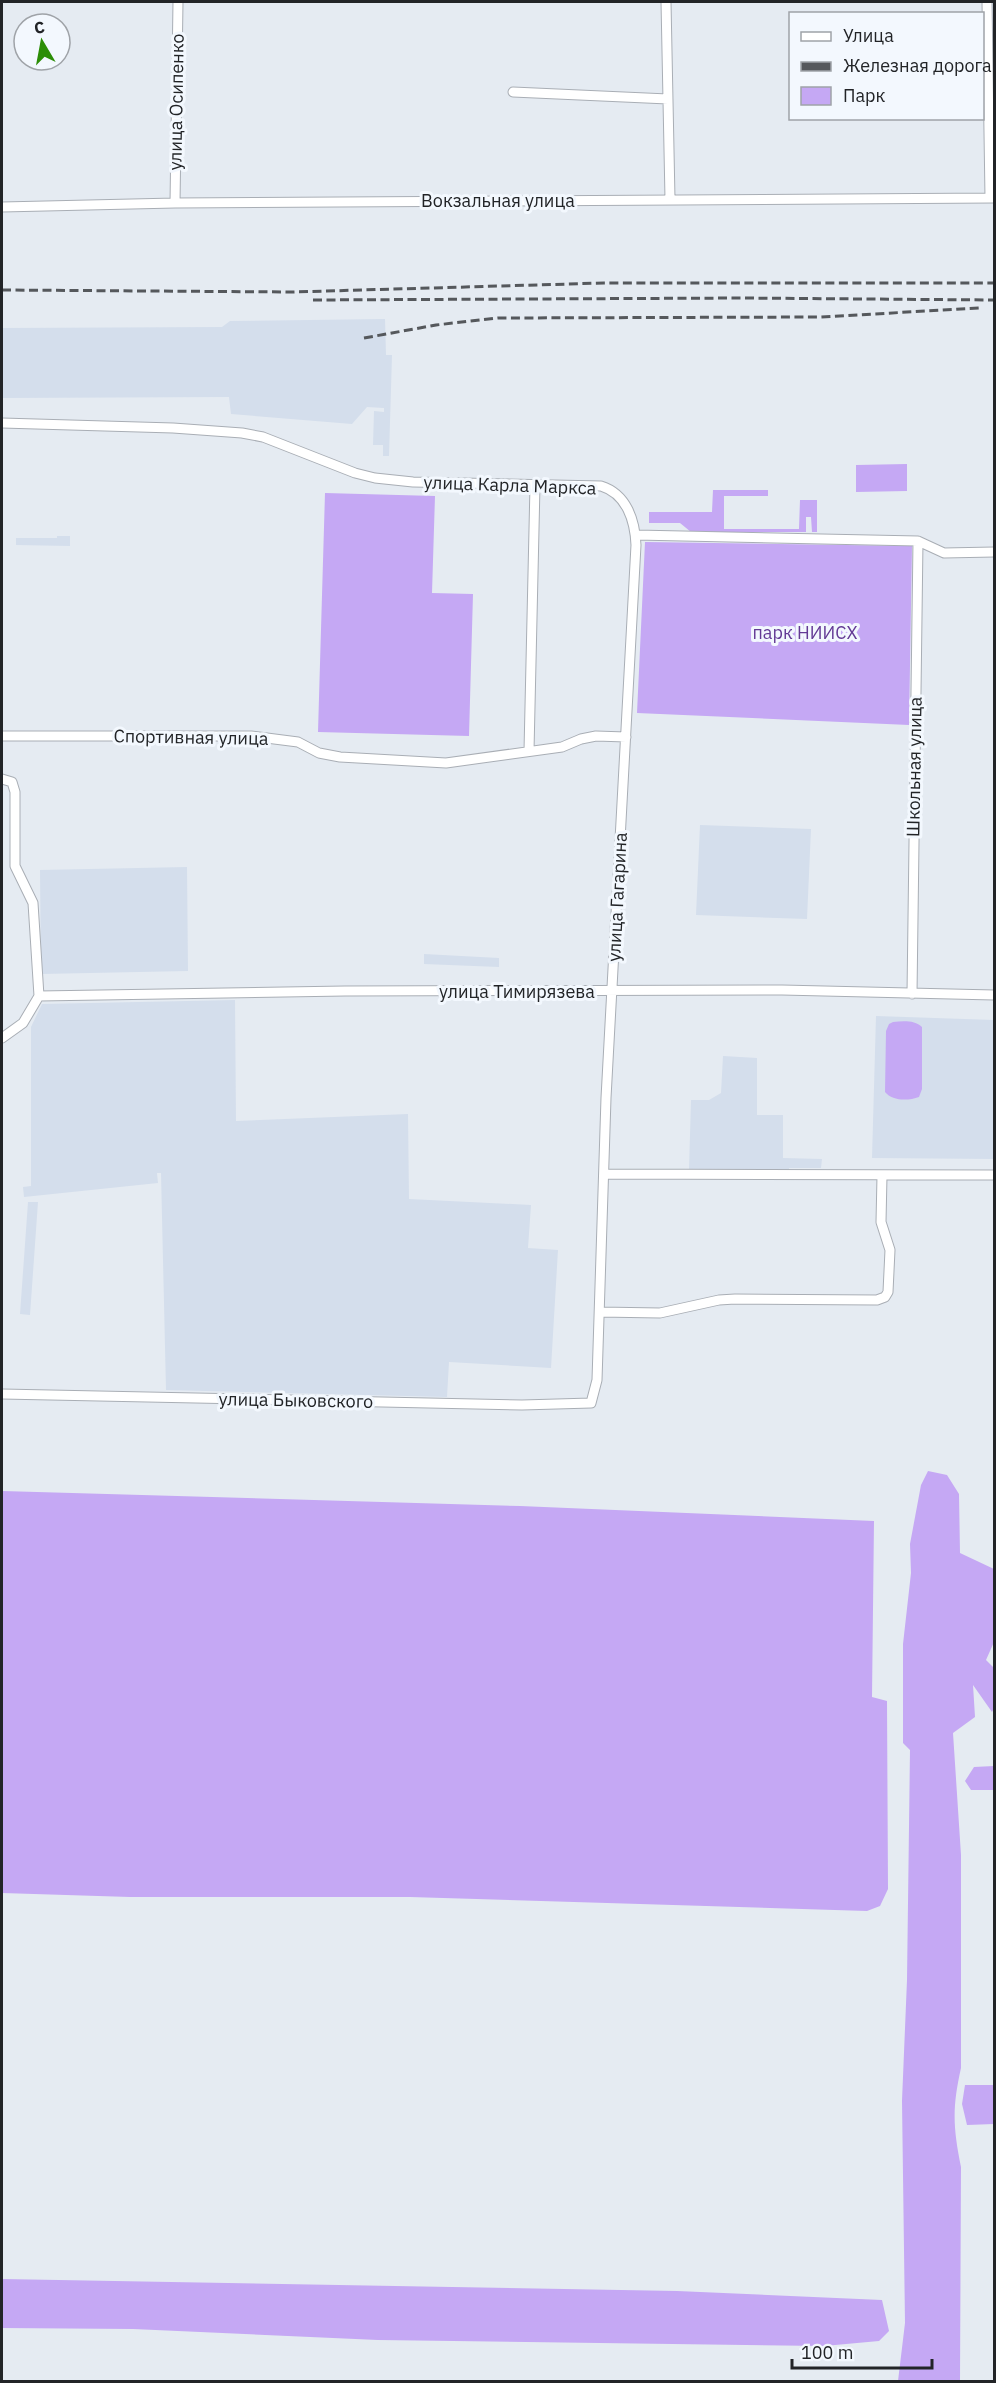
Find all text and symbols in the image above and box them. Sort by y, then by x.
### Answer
north arrow [12,12,72,72]
legend [789,12,984,120]
text: С [33,16,46,38]
text: Улица [843,24,894,47]
street label: улица Осипенко [163,33,189,171]
text: Железная дорога [843,54,992,77]
text: Парк [843,84,886,107]
street label: Вокзальная улица [421,189,575,212]
street label: улица Карла Маркса [423,470,597,500]
park label: парк НИИСХ [753,621,857,644]
street label: Школьная улица [901,696,927,837]
street label: Спортивная улица [113,724,269,750]
street label: улица Гагарина [602,831,632,962]
street label: улица Тимирязева [439,980,595,1003]
street label: улица Быковского [218,1387,374,1413]
scale bar [792,2332,932,2370]
text: 100 m [801,2341,853,2364]

